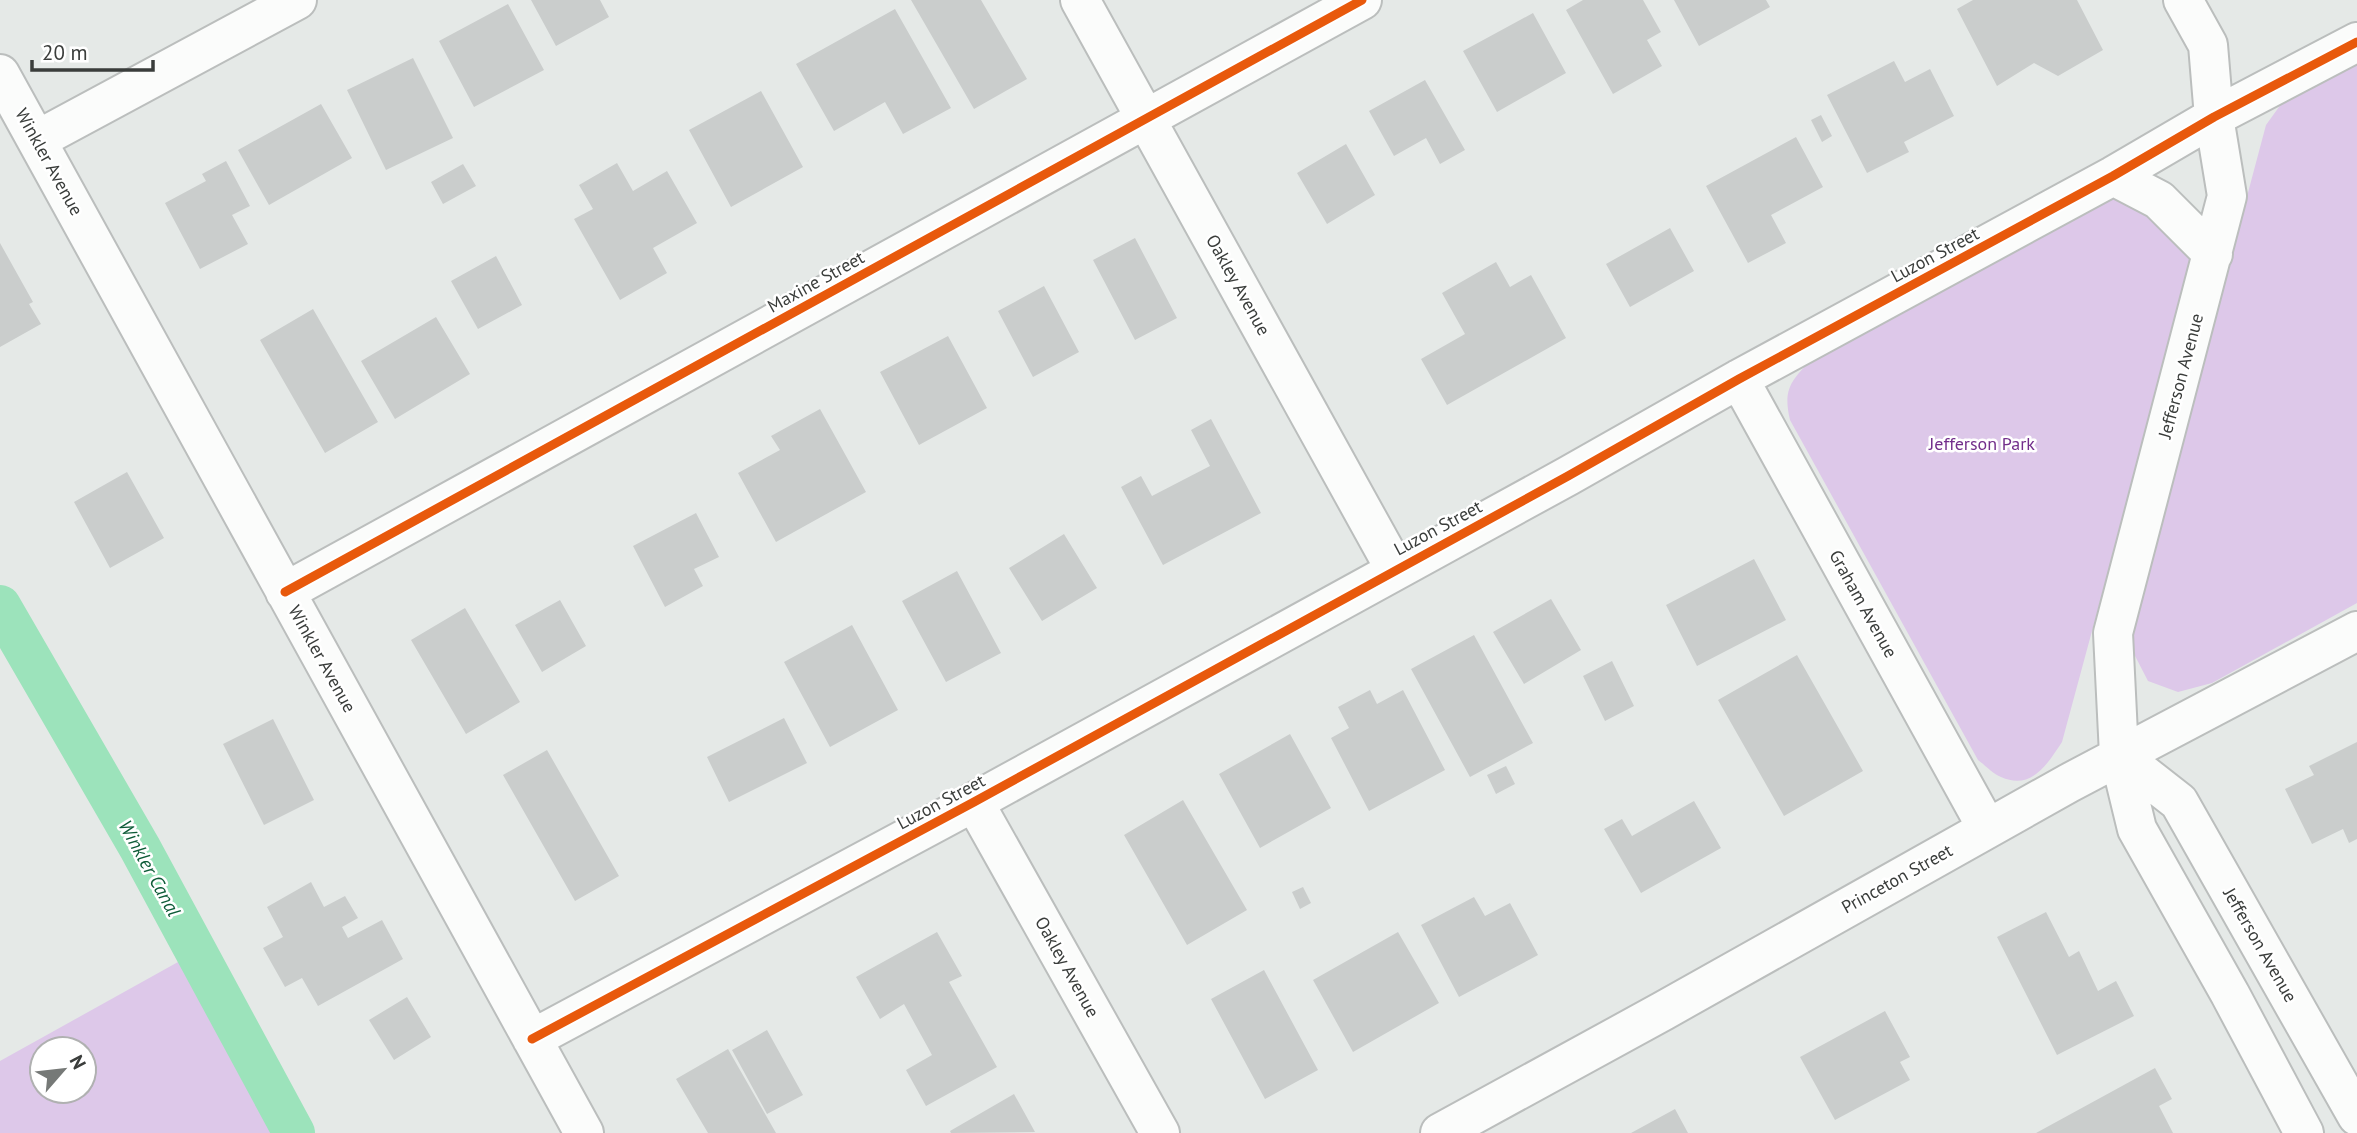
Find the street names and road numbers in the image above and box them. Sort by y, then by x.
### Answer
street label: Winkler Avenue [10,104,88,219]
street label: Luzon Street [1887,222,1983,287]
street label: Oakley Avenue [1201,230,1276,339]
street label: Maxine Street [763,246,868,318]
street label: Jefferson Avenue [2153,311,2208,442]
street label: Luzon Street [1390,495,1486,560]
street label: Graham Avenue [1824,546,1903,662]
street label: Winkler Avenue [283,601,361,716]
street label: Luzon Street [893,769,989,834]
street label: Princeton Street [1837,839,1956,918]
street label: Jefferson Avenue [2218,883,2303,1006]
street label: Oakley Avenue [1030,912,1105,1021]

